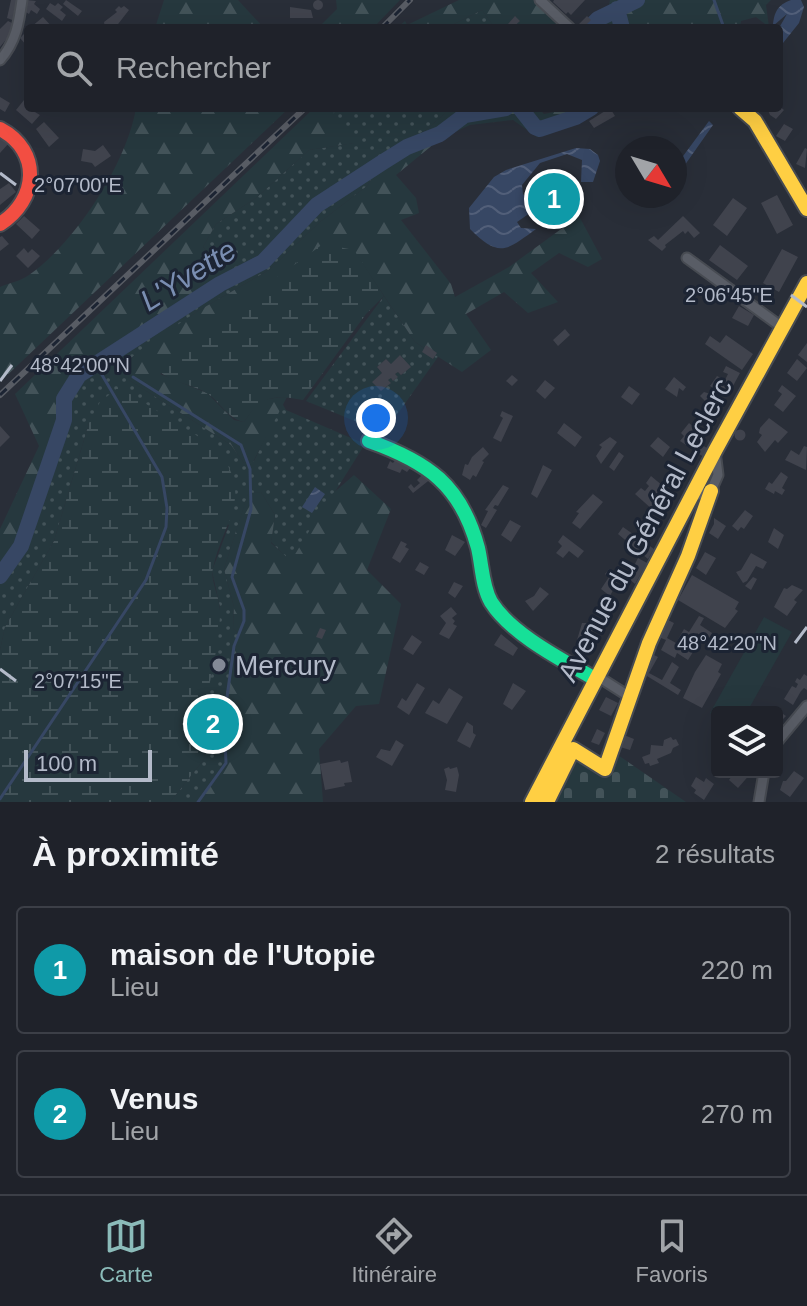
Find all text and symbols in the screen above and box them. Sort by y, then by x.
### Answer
search box [24,24,783,112]
icon: search [52,46,96,90]
text: Rechercher [116,51,271,84]
north arrow [615,136,687,208]
pin: 1 [528,169,580,229]
text: 2°07'00"E [34,174,122,196]
water label: L'Yvette [134,233,242,317]
text: 2°06'45"E [685,284,773,306]
text: 48°42'00"N [30,354,130,376]
street label: Avenue du Général Leclerc [552,373,738,687]
your location [356,398,396,438]
text: 48°42'20"N [677,632,777,654]
place label: Mercury [235,650,336,681]
marker: Mercury [210,656,228,674]
text: 2°07'15"E [34,670,122,692]
pin: 2 [187,694,239,754]
map controls [711,706,783,778]
button: layers [711,706,783,778]
scale bar [24,746,152,782]
text: 100 m [36,751,97,776]
text: À proximité [32,835,219,873]
text: 2 résultats [655,839,775,869]
text: maison de l'Utopie [110,938,376,971]
text: 1 [53,955,67,985]
text: 220 m [701,955,773,985]
text: Lieu [110,972,159,1002]
text: Venus [110,1082,198,1115]
text: 2 [53,1099,67,1129]
text: 270 m [701,1099,773,1129]
text: Lieu [110,1116,159,1146]
tab: Carte [99,1214,153,1288]
tab: Itinéraire [352,1214,437,1288]
tab: Favoris [636,1214,708,1288]

